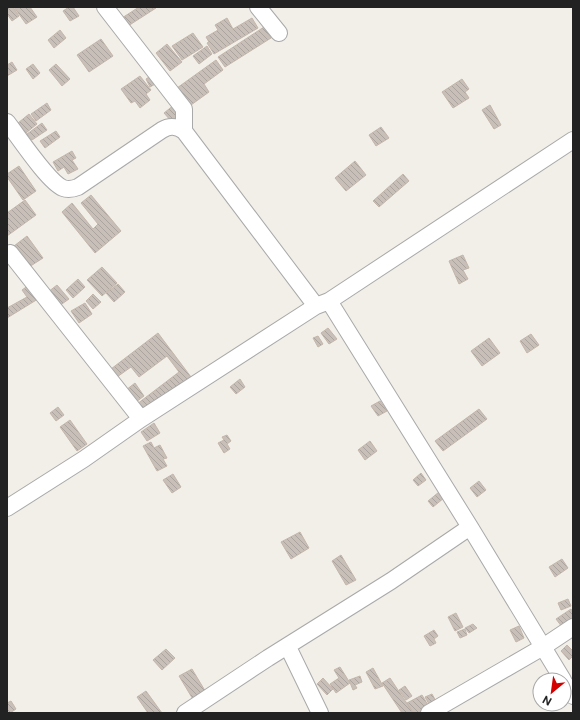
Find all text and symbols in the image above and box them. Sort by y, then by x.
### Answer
north arrow [532,672,572,712]
text: N [540,693,554,708]

